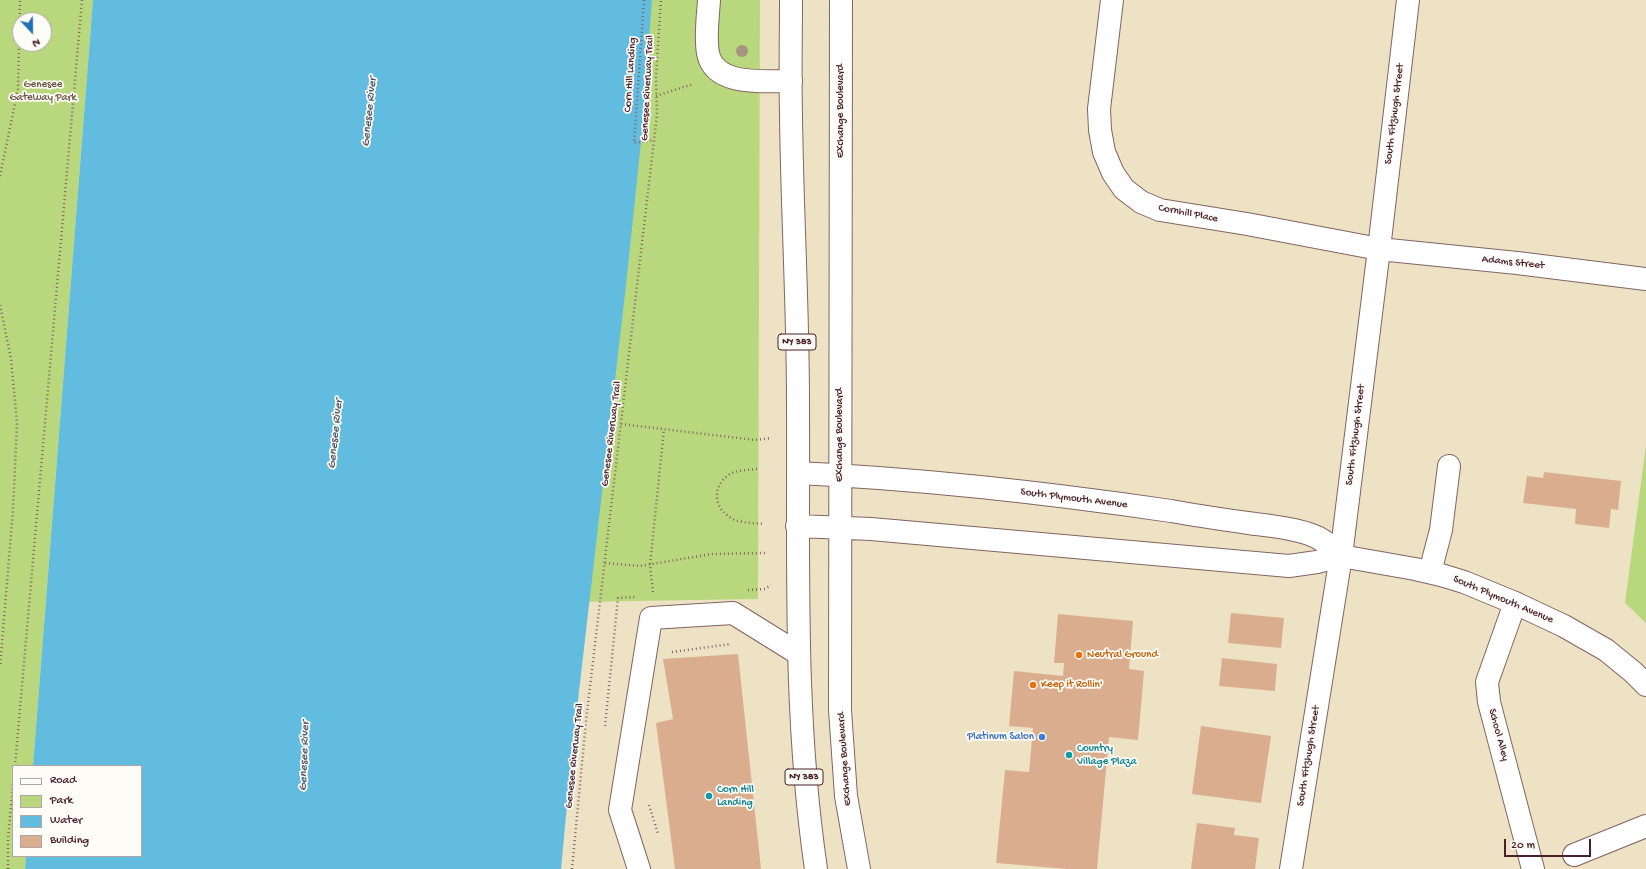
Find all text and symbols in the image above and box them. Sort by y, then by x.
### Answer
north arrow [12,12,52,52]
text: N [31,35,42,49]
street label: Genesee Riverway Trail [639,35,657,141]
street label: Corn Hill Landing [622,37,640,113]
street label: South Fitzhugh Street [1382,63,1408,165]
street label: Exchange Boulevard [834,64,848,158]
water label: Genesee River [359,76,381,148]
park label: Genesee Gateway Park [10,78,76,104]
street label: Cornhill Place [1157,202,1219,226]
street label: Adams Street [1481,253,1545,273]
road number: NY 383 [778,334,816,350]
street label: Genesee Riverway Trail [599,381,625,487]
street label: South Fitzhugh Street [1343,384,1369,486]
street label: Exchange Boulevard [833,388,847,482]
water label: Genesee River [325,398,347,470]
street label: South Plymouth Avenue [1020,486,1128,512]
street label: South Plymouth Avenue [1451,573,1555,627]
place label: Neutral Ground [1087,648,1158,662]
marker: Neutral Ground [1074,650,1084,660]
place label: Keep it Rollin' [1041,678,1103,692]
marker: Keep it Rollin' [1028,680,1038,690]
street label: Genesee Riverway Trail [563,703,587,809]
street label: South Fitzhugh Street [1295,705,1323,807]
street label: School Alley [1485,707,1511,763]
street label: Exchange Boulevard [835,712,855,806]
water label: Genesee River [297,721,313,791]
place label: Platinum Salon [967,730,1034,744]
marker: Platinum Salon [1037,732,1047,742]
place label: Country Village Plaza [1077,742,1137,768]
marker: Country Village Plaza [1064,750,1074,760]
legend [12,765,142,857]
road number: NY 383 [785,769,823,785]
text: Road [50,774,76,788]
place label: Corn Hill Landing [717,783,754,809]
marker: Corn Hill Landing [704,791,714,801]
text: Park [50,794,73,808]
text: Water [50,814,82,828]
scale bar [1506,831,1593,857]
text: Building [50,834,89,848]
text: 20 m [1511,839,1535,853]

